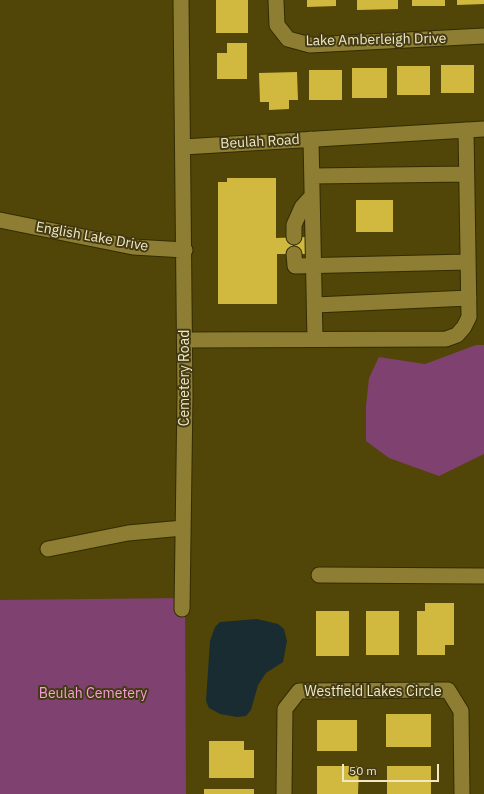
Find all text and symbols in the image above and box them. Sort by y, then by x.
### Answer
street label: Lake Amberleigh Drive [305,30,447,50]
street label: Beulah Road [220,132,300,152]
street label: English Lake Drive [34,219,150,255]
street label: Cemetery Road [177,330,193,426]
street label: Westfield Lakes Circle [304,684,442,700]
park label: Beulah Cemetery [39,686,147,702]
scale bar [344,756,441,782]
text: 50 m [349,763,377,778]

